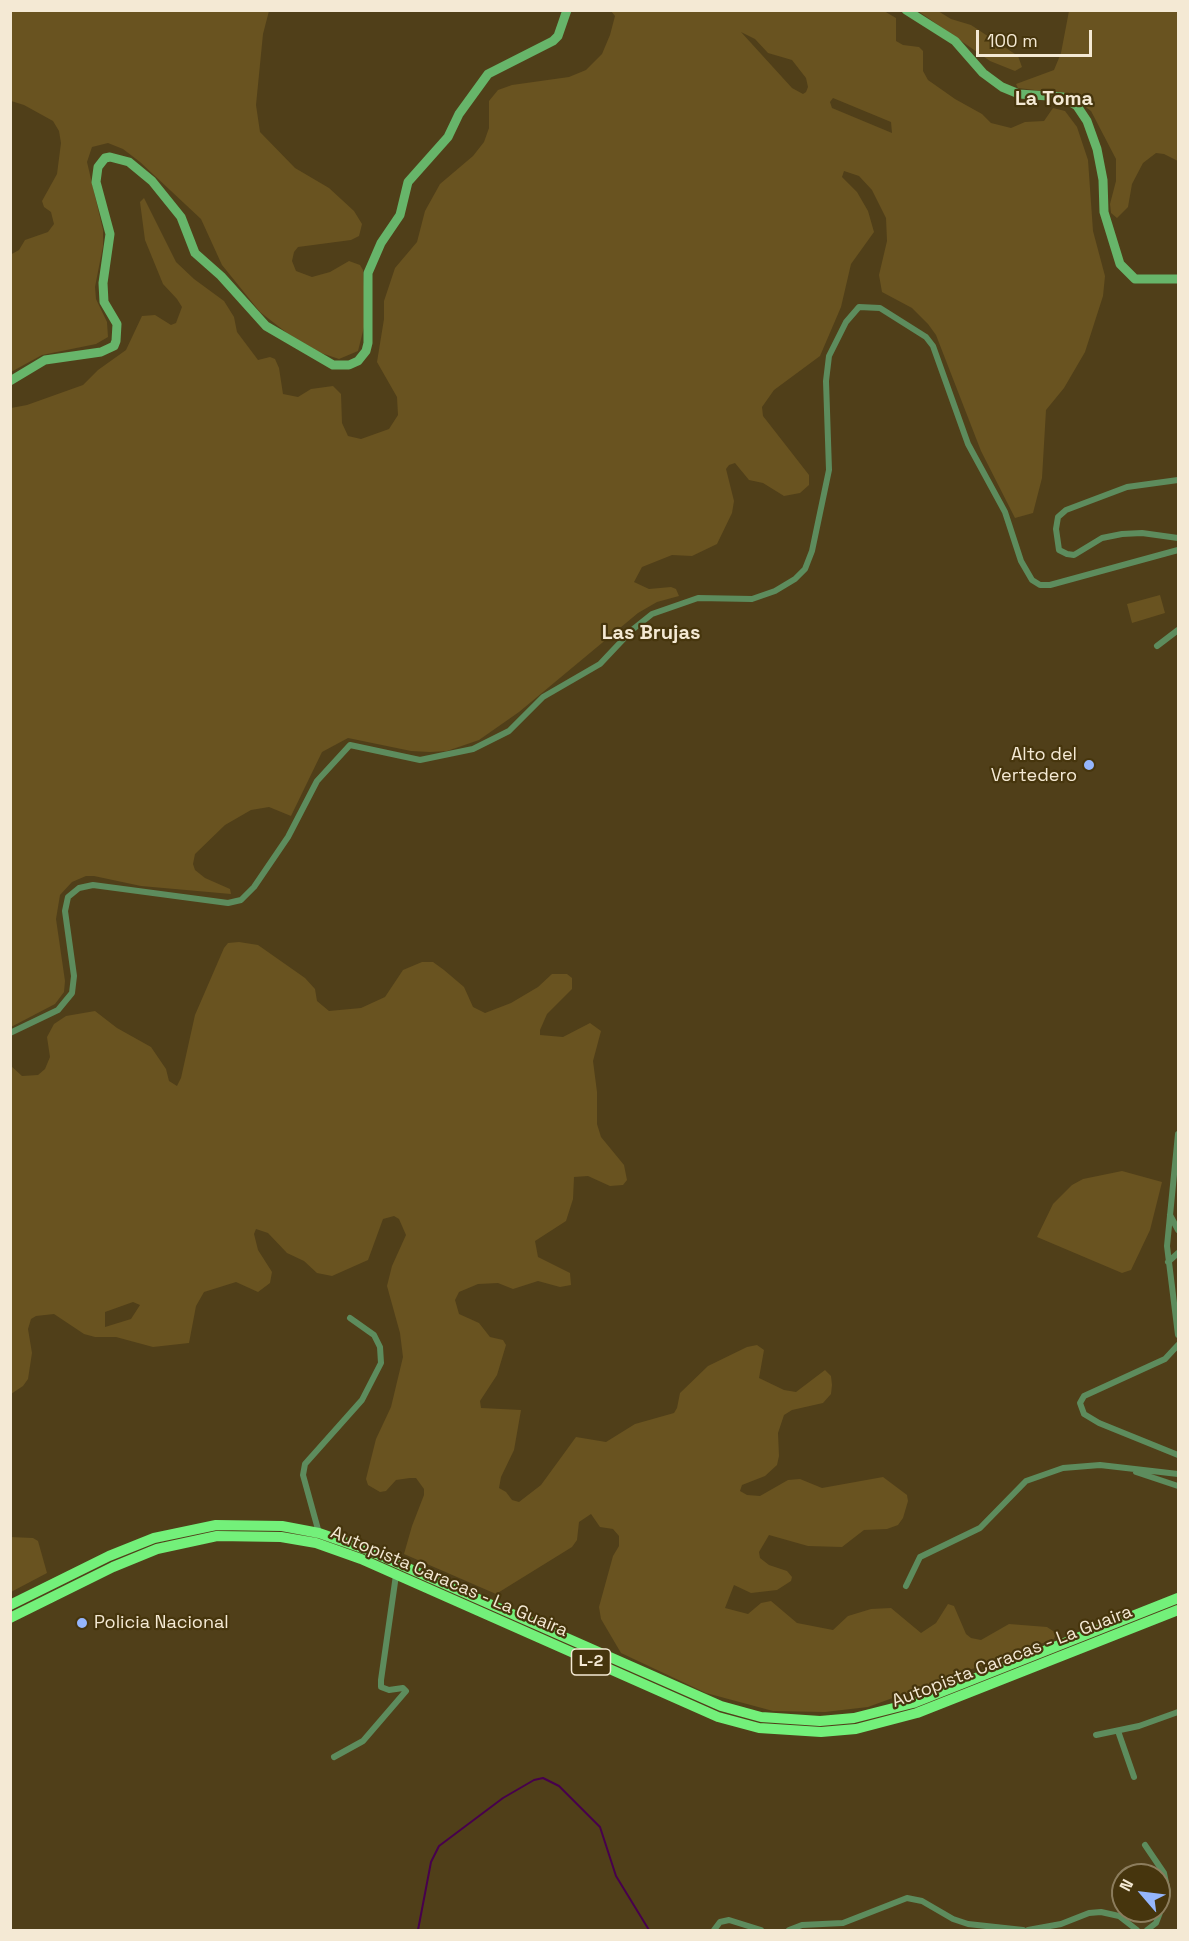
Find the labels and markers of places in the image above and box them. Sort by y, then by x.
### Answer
place label: Alto del Vertedero [991,744,1077,786]
marker: Alto del Vertedero [1082,758,1096,772]
place label: Policia Nacional [94,1612,229,1634]
marker: Policia Nacional [75,1616,89,1630]

